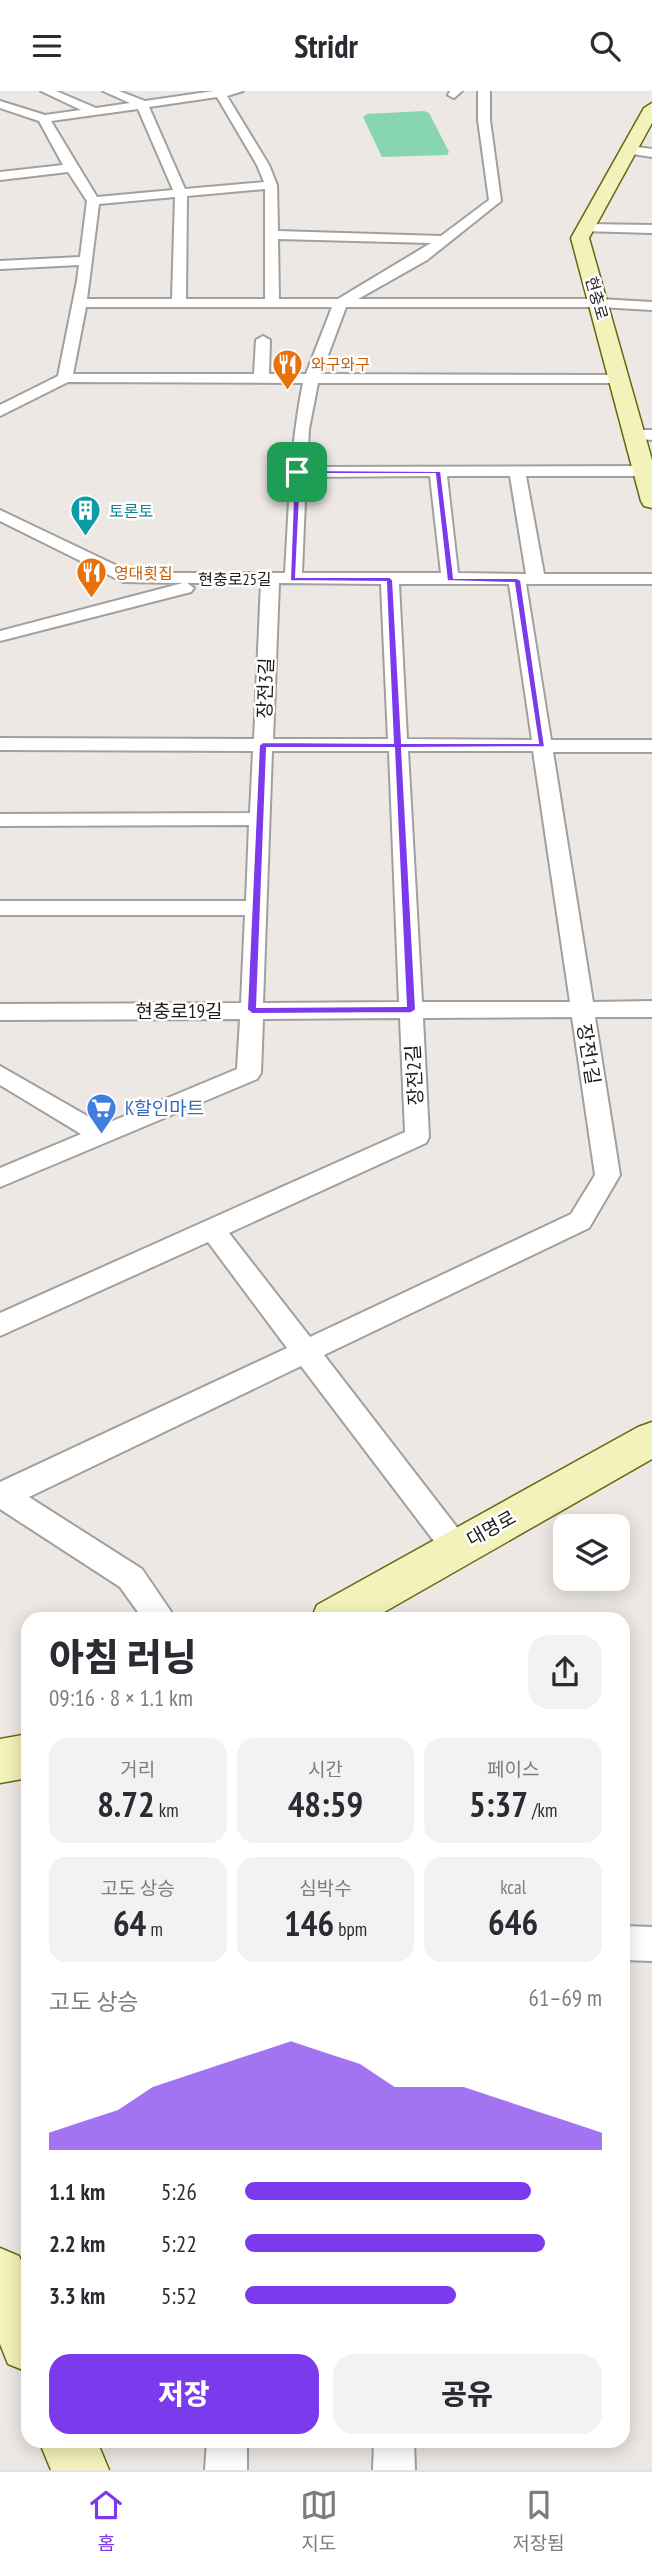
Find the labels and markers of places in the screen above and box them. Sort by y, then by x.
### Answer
restaurant icon: 와구와구 [271,347,305,391]
place label: 와구와구 [311,354,370,374]
pin [267,442,327,502]
building icon: 토론토 [69,494,103,538]
place label: 토론토 [109,501,153,521]
restaurant icon: 영대횟집 [74,556,108,600]
place label: 영대횟집 [114,563,173,583]
supermarket icon: K할인마트 [85,1091,119,1135]
place label: K할인마트 [125,1096,204,1120]

